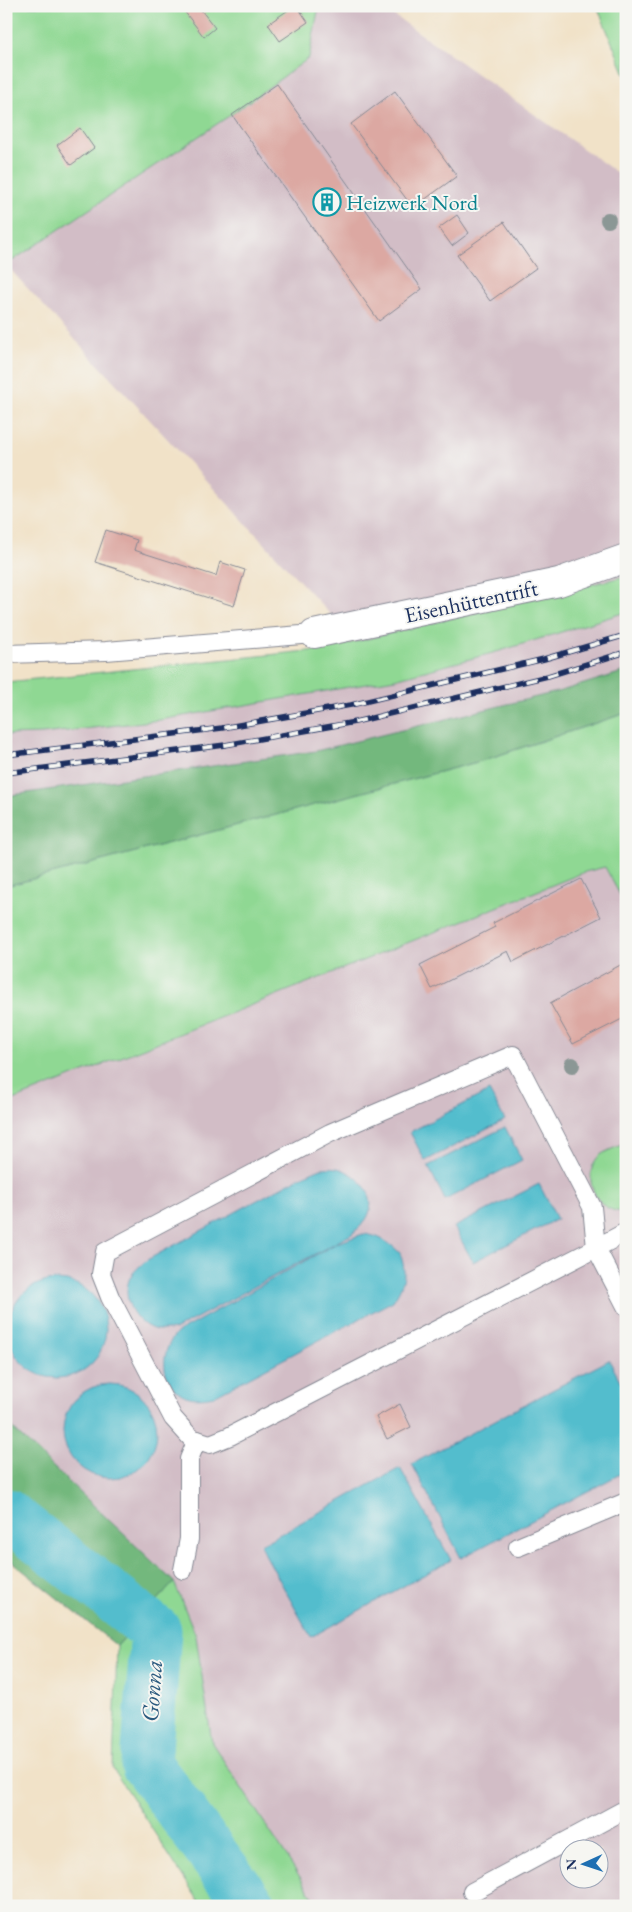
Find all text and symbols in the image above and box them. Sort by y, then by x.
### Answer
building icon: Heizwerk Nord [312,187,342,217]
place label: Heizwerk Nord [346,188,479,217]
street label: Eisenhüttentrift [402,573,541,630]
water label: Gonna [134,1659,169,1723]
north arrow [560,1840,610,1890]
text: N [562,1858,580,1871]

